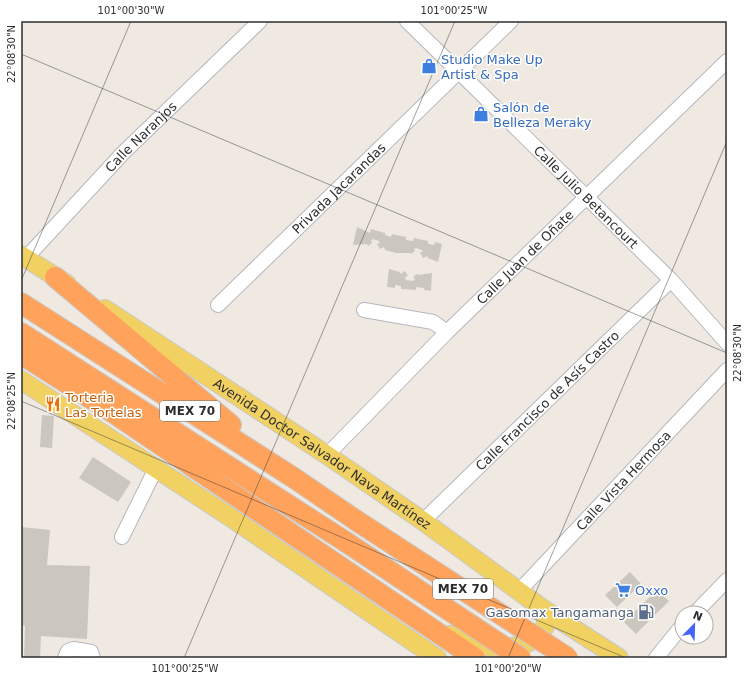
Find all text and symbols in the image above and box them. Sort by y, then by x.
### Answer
text: 101°00'30"W [98,5,164,16]
text: 101°00'25"W [421,5,487,16]
text: 22°08'30"N [6,25,17,83]
place label: Studio Make Up Artist & Spa [441,52,543,82]
shop icon: Studio Make Up Artist & Spa [420,57,438,75]
street label: Calle Naranjos [102,98,180,175]
place label: Salón de Belleza Meraky [493,100,592,130]
shop icon: Salón de Belleza Meraky [472,105,490,123]
street label: Privada Jacarandas [289,139,389,237]
street label: Calle Julio Betancourt [531,142,641,251]
street label: Calle Juan de Oñate [473,207,576,307]
text: 22°08'30"N [732,324,743,382]
street label: Calle Francisco de Asís Castro [472,327,622,473]
text: 22°08'25"N [6,372,17,430]
street label: Avenida Doctor Salvador Nava Martínez [211,375,434,532]
place label: Torteria Las Tortelas [64,390,142,420]
restaurant icon: Torteria Las Tortelas [44,395,62,413]
road number: MEX 70 [160,401,220,421]
street label: Calle Vista Hermosa [573,427,674,533]
road number: MEX 70 [433,579,493,599]
supermarket icon: Oxxo [614,581,632,599]
place label: Oxxo [635,583,668,598]
fuel station icon: Gasomax Tangamanga [637,603,655,621]
place label: Gasomax Tangamanga [485,605,634,620]
north arrow [674,605,714,645]
text: N [691,608,704,624]
text: 101°00'25"W [152,663,218,674]
text: 101°00'20"W [475,663,541,674]

